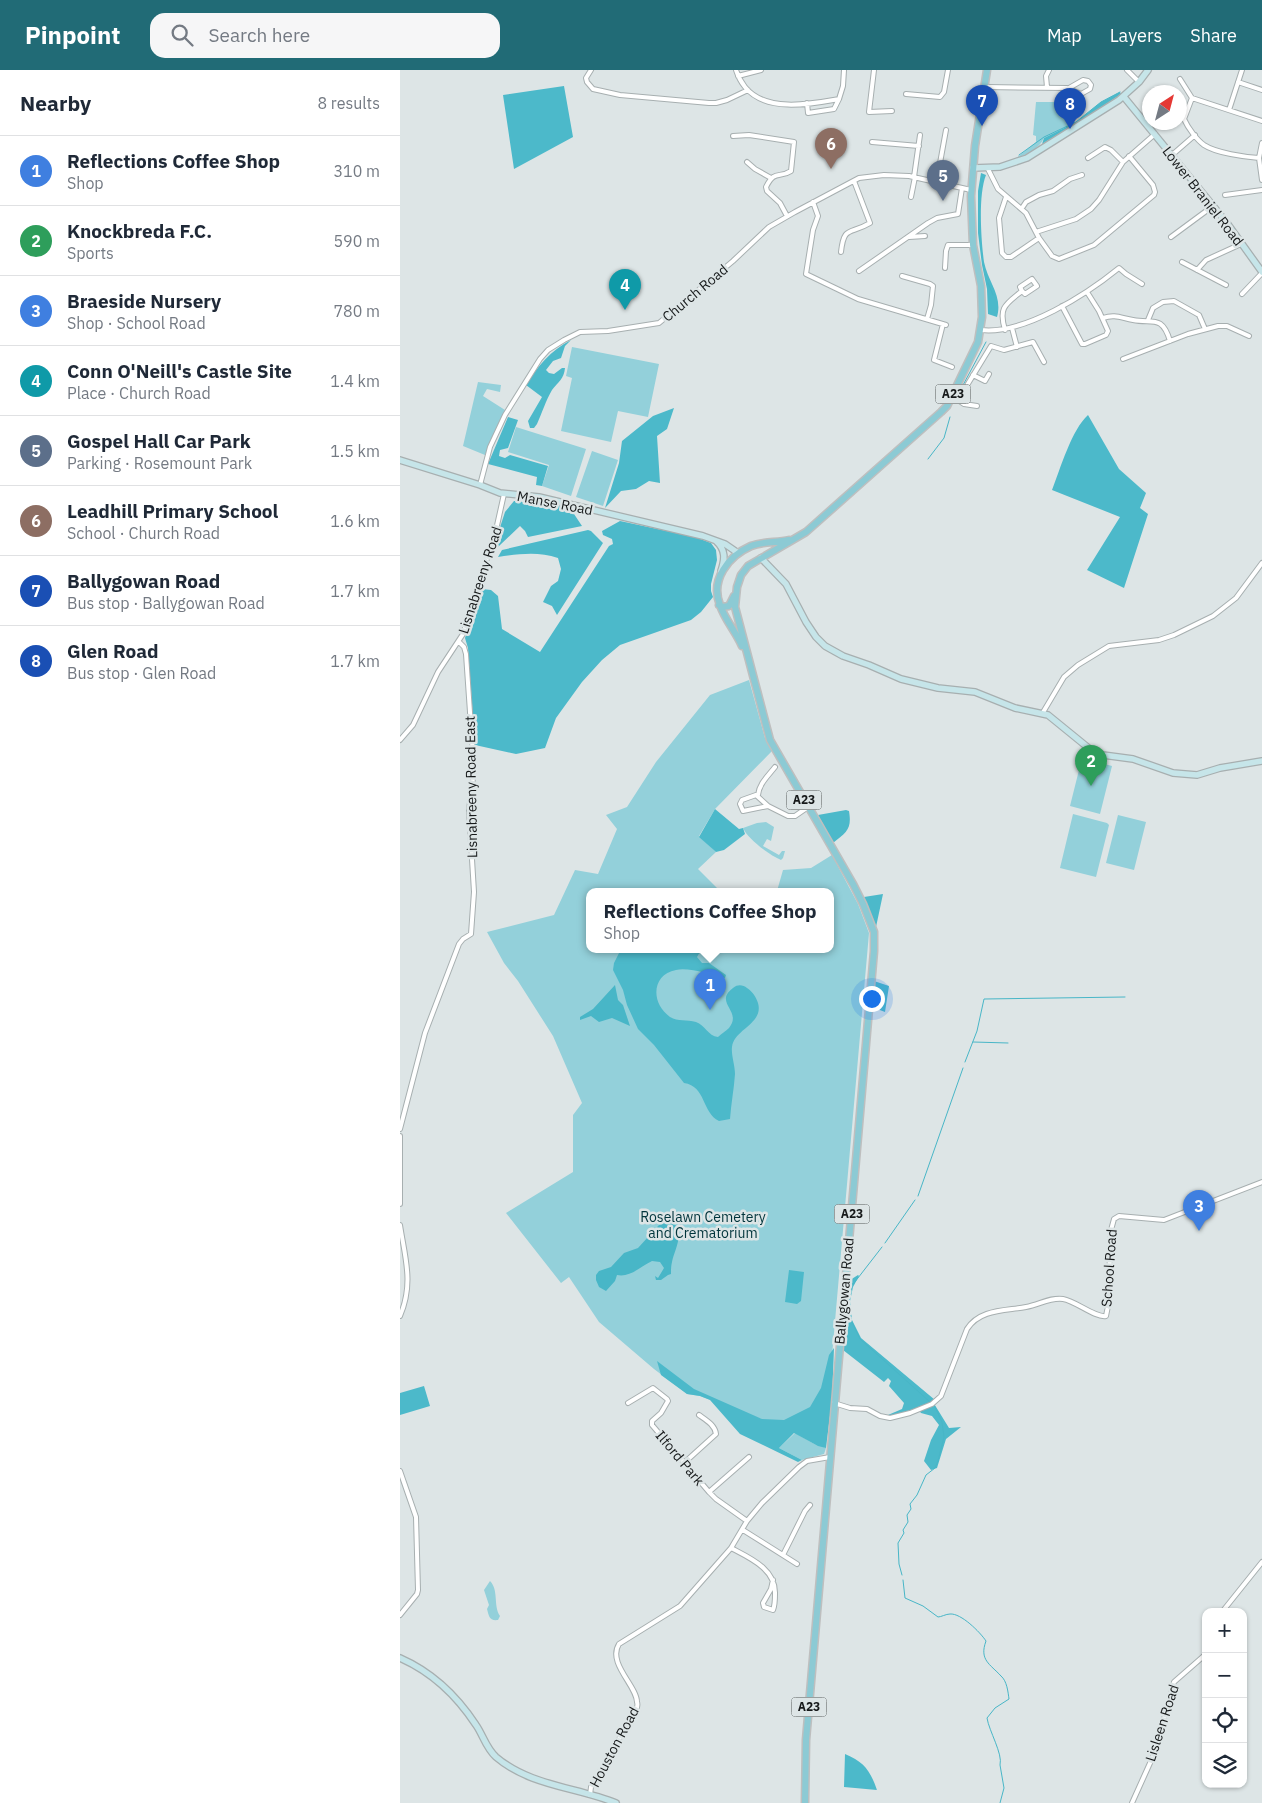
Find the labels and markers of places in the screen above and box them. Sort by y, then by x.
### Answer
pin: 7 [966,85,998,126]
pin: 8 [1054,88,1086,129]
pin: 6 [815,128,847,169]
pin: 5 [927,160,959,201]
pin: 4 [609,269,641,310]
pin: 2 [1075,745,1107,786]
pin: 1 [694,969,726,1010]
pin: 3 [1183,1190,1215,1231]

